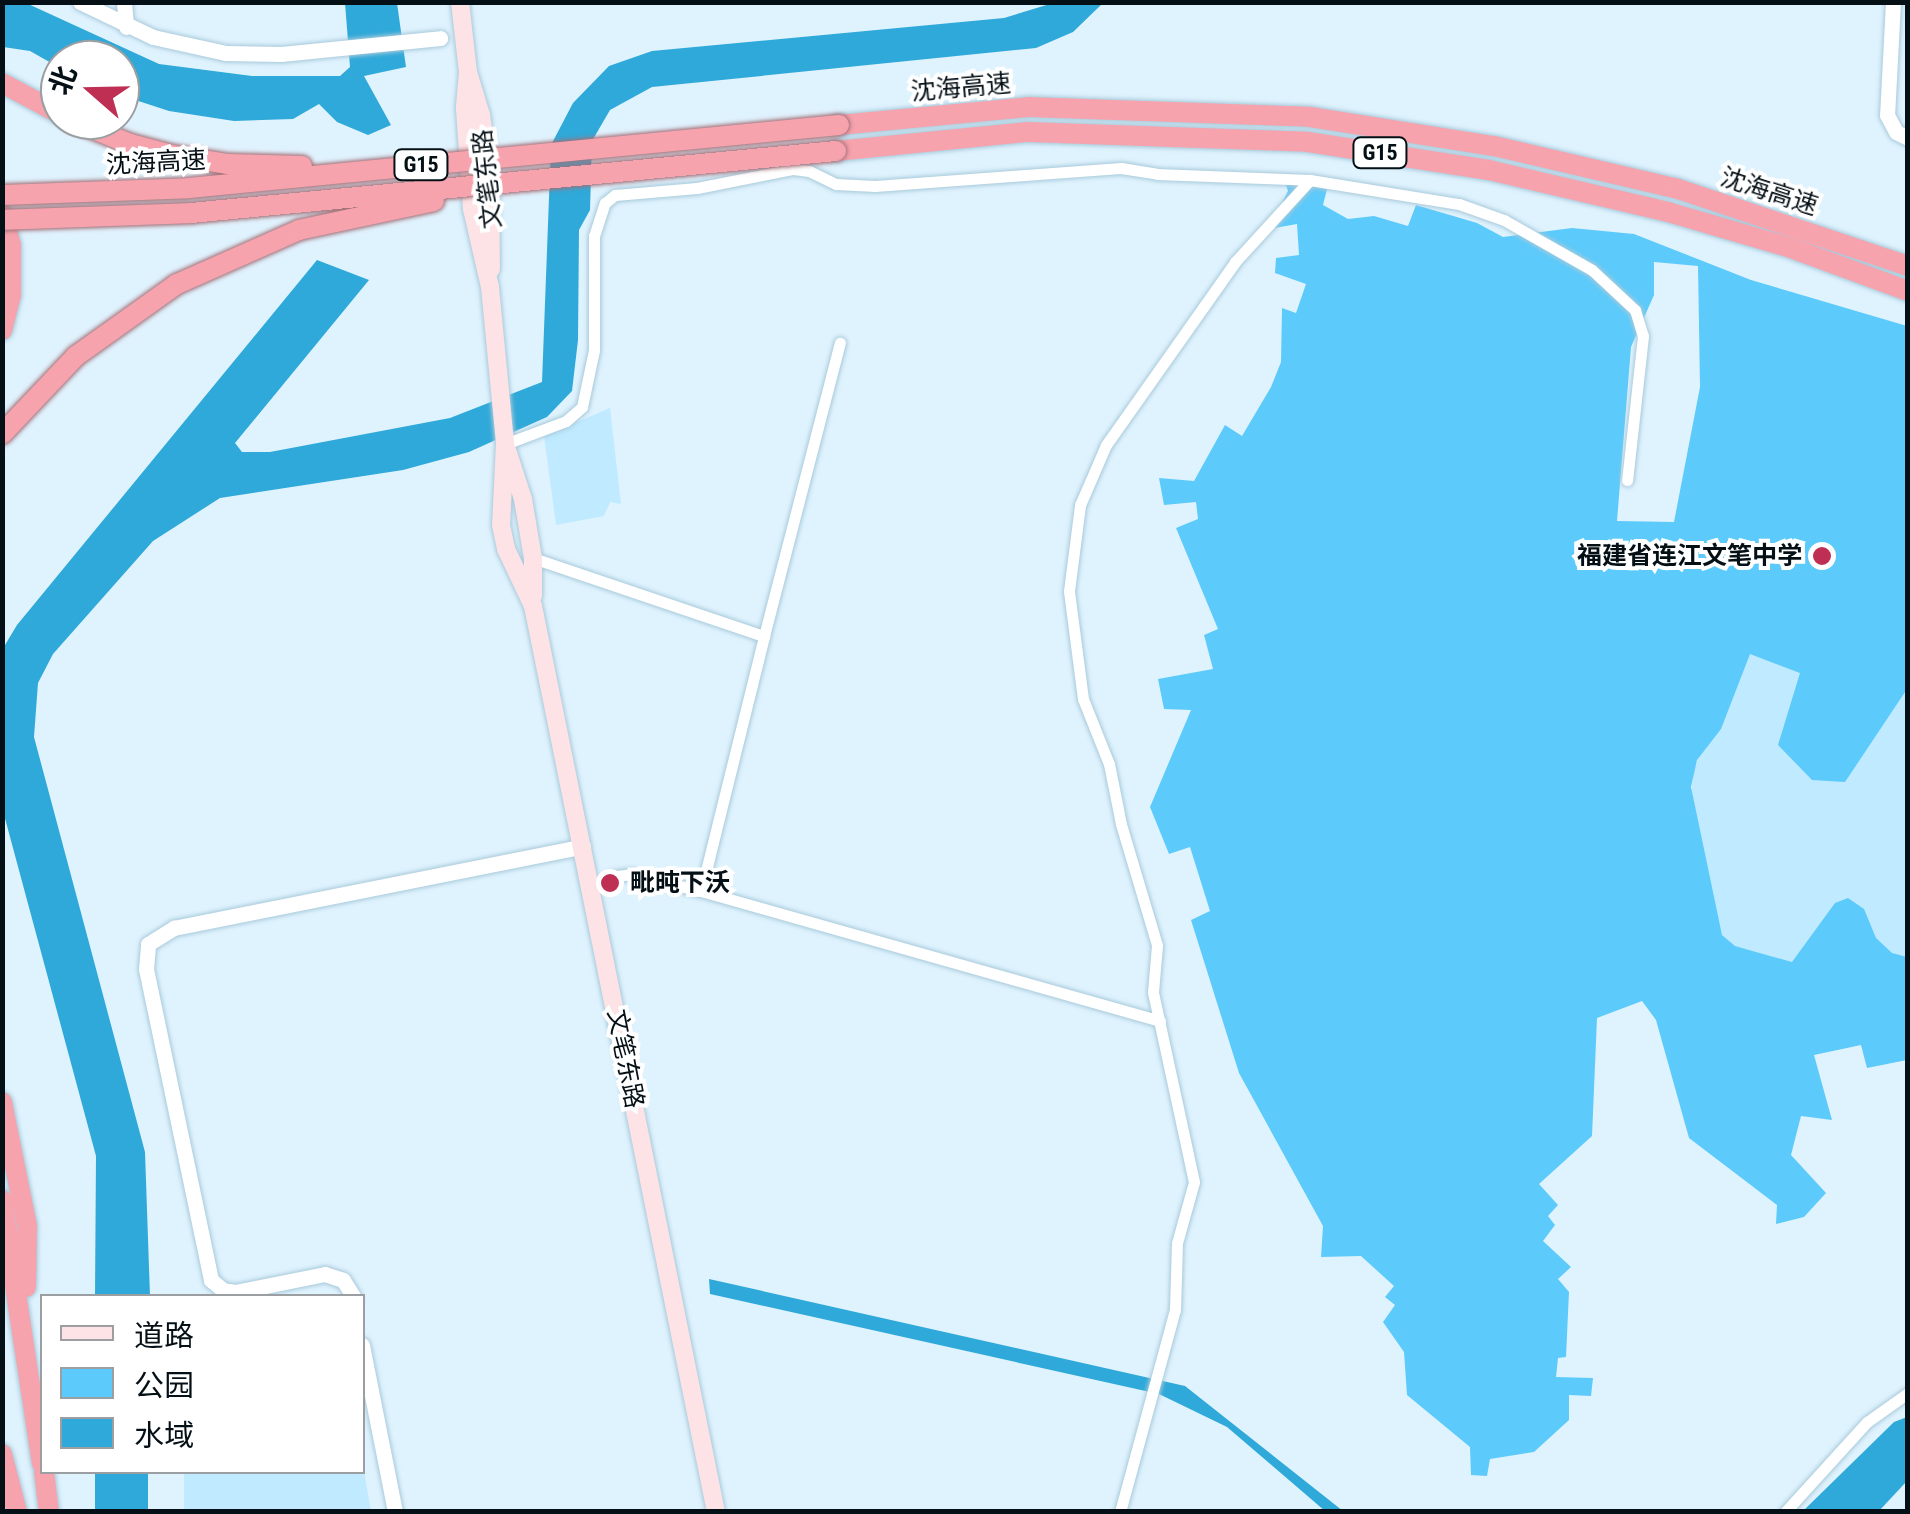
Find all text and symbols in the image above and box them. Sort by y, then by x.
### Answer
north arrow [40,40,140,140]
text: 北 [43,61,84,99]
street label: 沈海高速 [910,69,1012,107]
street label: 文笔东路 [468,128,508,230]
road number: G15 [1350,136,1410,170]
street label: 沈海高速 [105,145,207,181]
road number: G15 [391,148,451,182]
street label: 沈海高速 [1717,162,1821,222]
place label: 福建省连江文笔中学 [1577,541,1802,571]
marker: 福建省连江文笔中学 [1811,545,1833,567]
place label: 毗旽下沃 [630,868,730,898]
marker: 毗旽下沃 [599,872,621,894]
street label: 文笔东路 [601,1007,649,1111]
legend [40,1294,365,1474]
text: 道路 [134,1318,194,1353]
text: 公园 [134,1368,194,1403]
text: 水域 [134,1418,194,1453]

